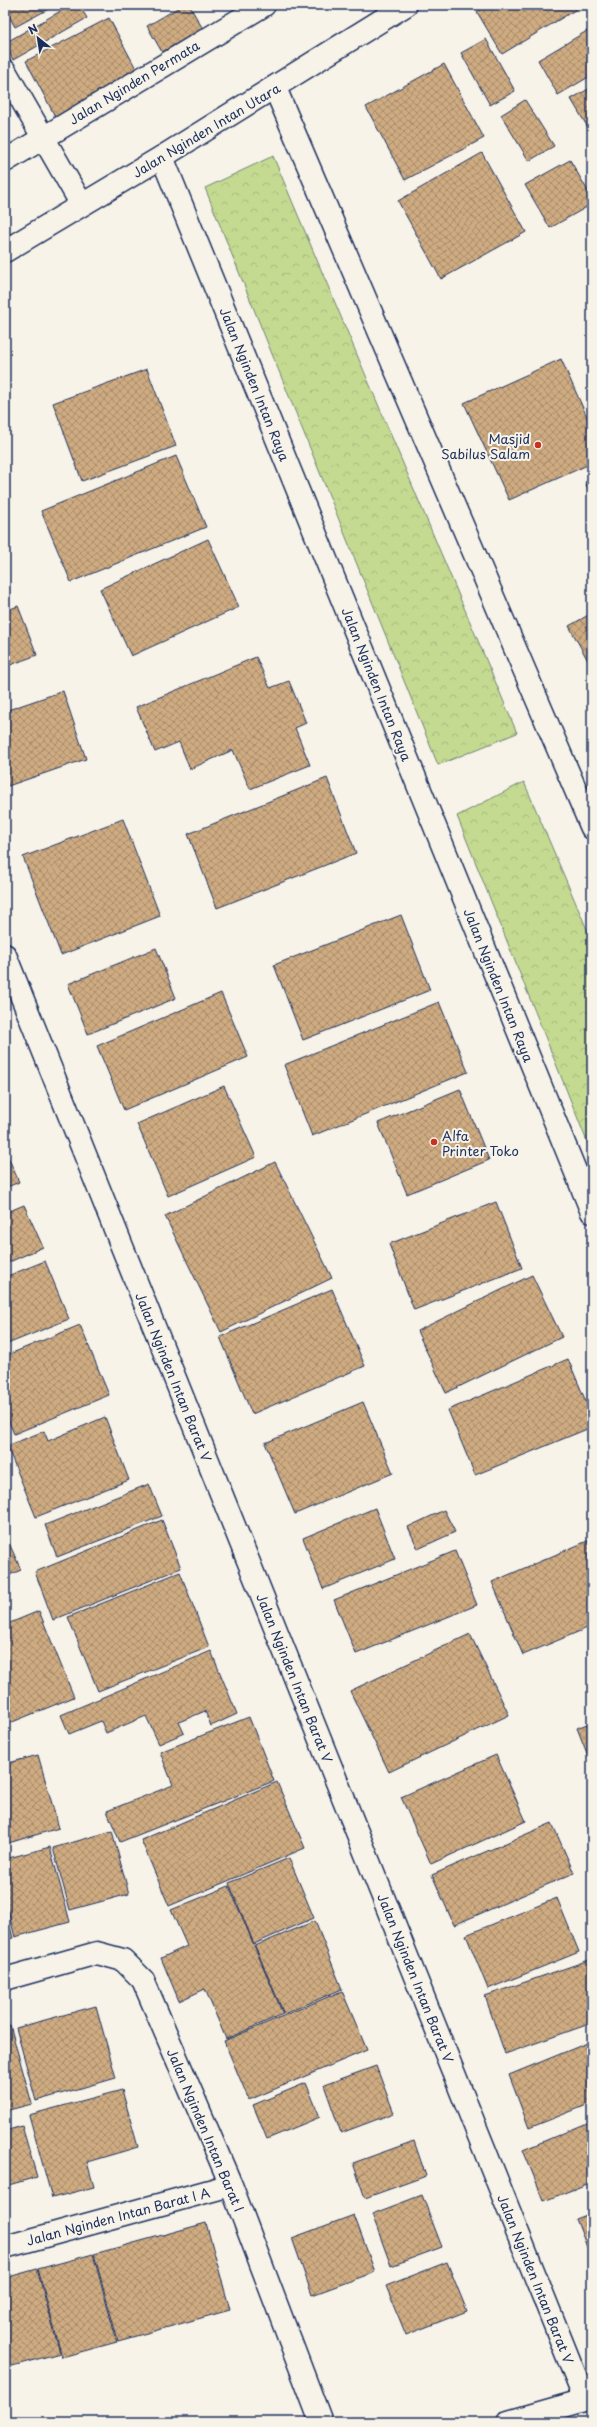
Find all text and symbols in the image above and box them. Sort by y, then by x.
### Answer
north arrow [18,18,58,58]
text: N [25,19,41,38]
street label: Jalan Nginden Permata [65,35,204,129]
street label: Jalan Nginden Intan Utara [129,78,284,182]
street label: Jalan Nginden Intan Raya [215,304,295,464]
place label: Masjid Sabilus Salam [441,429,530,463]
marker: Masjid Sabilus Salam [533,440,543,450]
street label: Jalan Nginden Intan Raya [337,604,417,764]
street label: Jalan Nginden Intan Raya [459,905,539,1065]
place label: Alfa Printer Toko [442,1126,519,1160]
marker: Alfa Printer Toko [429,1137,439,1147]
street label: Jalan Nginden Intan Barat V [131,1289,217,1465]
street label: Jalan Nginden Intan Barat V [252,1590,338,1766]
street label: Jalan Nginden Intan Barat V [373,1890,459,2066]
street label: Jalan Nginden Intan Barat I [163,2045,249,2215]
street label: Jalan Nginden Intan Barat I A [24,2182,212,2250]
street label: Jalan Nginden Intan Barat V [493,2191,579,2367]

